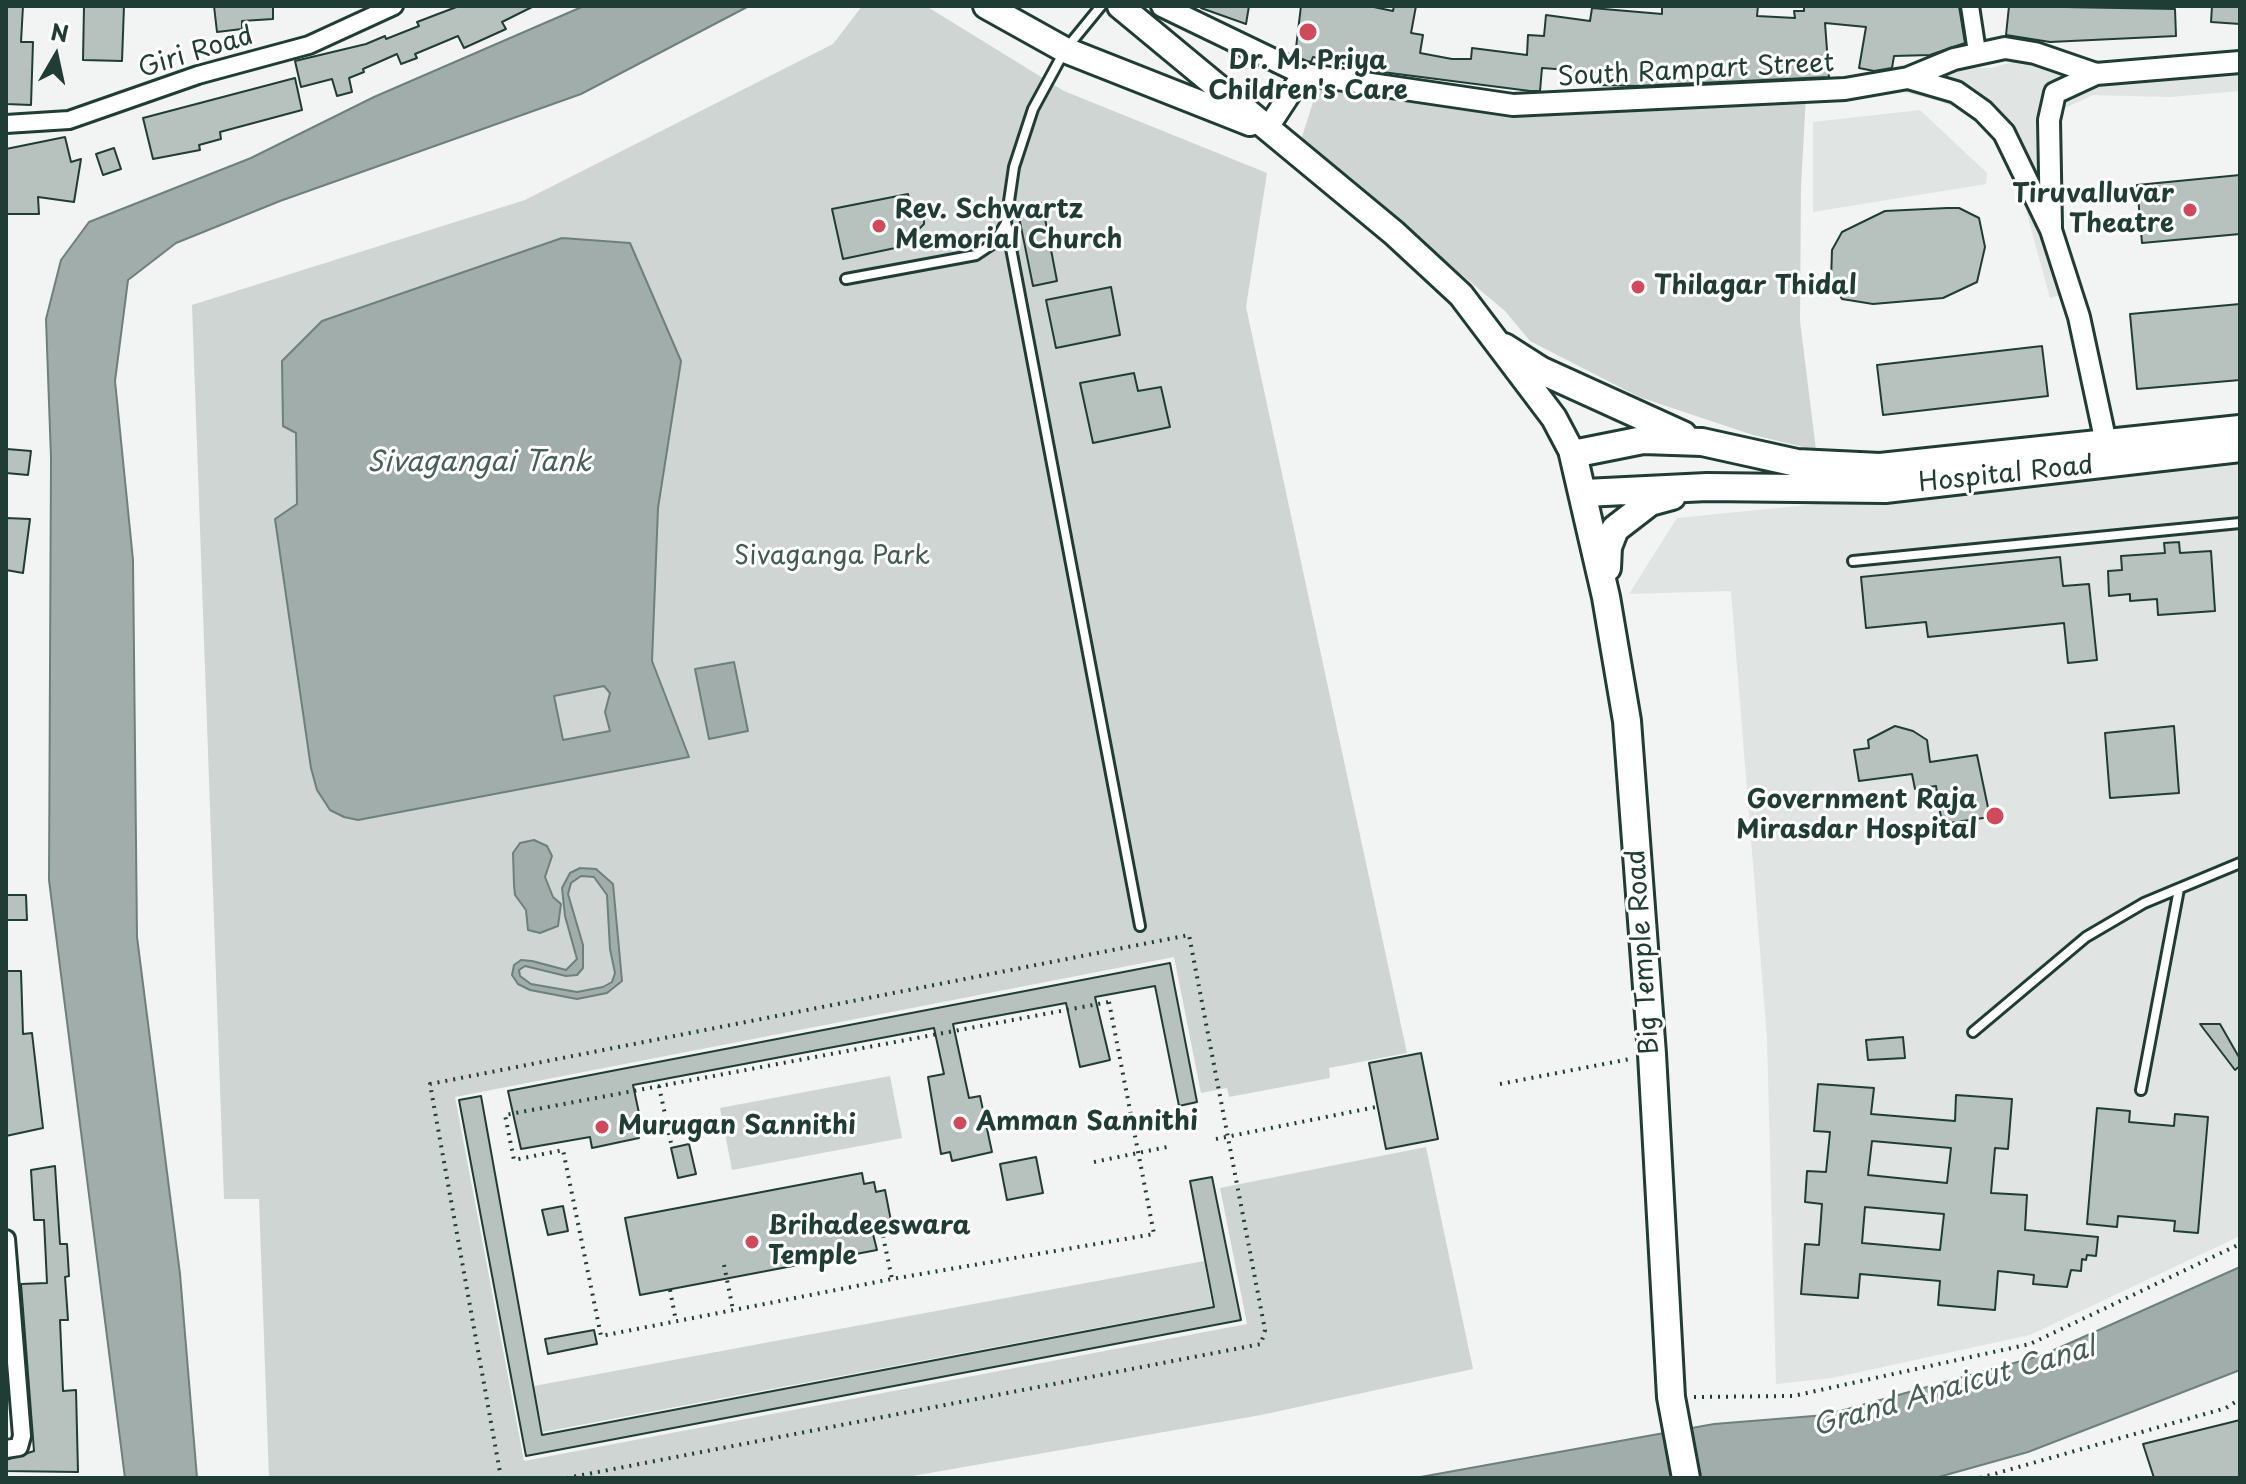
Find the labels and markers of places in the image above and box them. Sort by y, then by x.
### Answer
marker: Dr. M. Priya Children's Care [1297,21,1319,43]
place label: Dr. M. Priya Children's Care [1208,46,1408,108]
place label: Tiruvalluvar Theatre [2012,179,2174,240]
place label: Rev. Schwartz Memorial Church [895,195,1122,256]
marker: Tiruvalluvar Theatre [2181,201,2199,219]
marker: Rev. Schwartz Memorial Church [870,217,888,235]
place label: Thilagar Thidal [1654,271,1857,303]
marker: Thilagar Thidal [1629,278,1647,296]
place label: Government Raja Mirasdar Hospital [1736,785,1977,846]
marker: Government Raja Mirasdar Hospital [1984,805,2006,827]
place label: Amman Sannithi [976,1107,1198,1139]
place label: Murugan Sannithi [618,1111,856,1143]
marker: Amman Sannithi [951,1114,969,1132]
marker: Murugan Sannithi [593,1118,611,1136]
place label: Brihadeeswara Temple [768,1211,971,1272]
marker: Brihadeeswara Temple [743,1233,761,1251]

